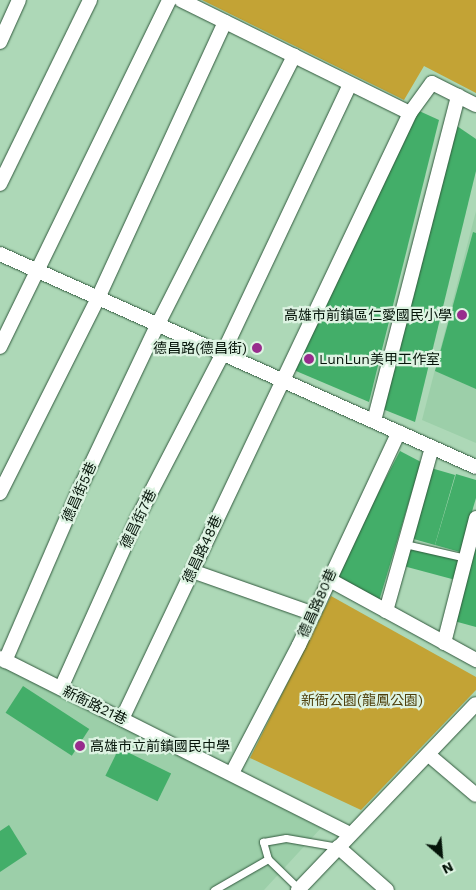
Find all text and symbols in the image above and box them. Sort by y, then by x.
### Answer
place label: 高雄市前鎮區仁愛國民小學 [284,307,452,323]
marker: 高雄市前鎮區仁愛國民小學 [456,309,468,321]
place label: 德昌路(德昌街) [153,340,247,356]
marker: 德昌路(德昌街) [251,342,263,354]
place label: LunLun美甲工作室 [319,351,440,367]
marker: LunLun美甲工作室 [303,353,315,365]
street label: 德昌街5巷 [58,459,100,525]
street label: 德昌街7巷 [116,487,160,551]
street label: 德昌路48巷 [179,512,225,586]
street label: 德昌路80巷 [294,566,340,640]
street label: 新衙路21巷 [60,682,130,728]
park label: 新衙公園(龍鳳公園) [301,692,423,708]
place label: 高雄市立前鎮國民中學 [90,738,230,754]
marker: 高雄市立前鎮國民中學 [74,740,86,752]
north arrow [416,830,466,880]
text: N [440,859,456,878]

